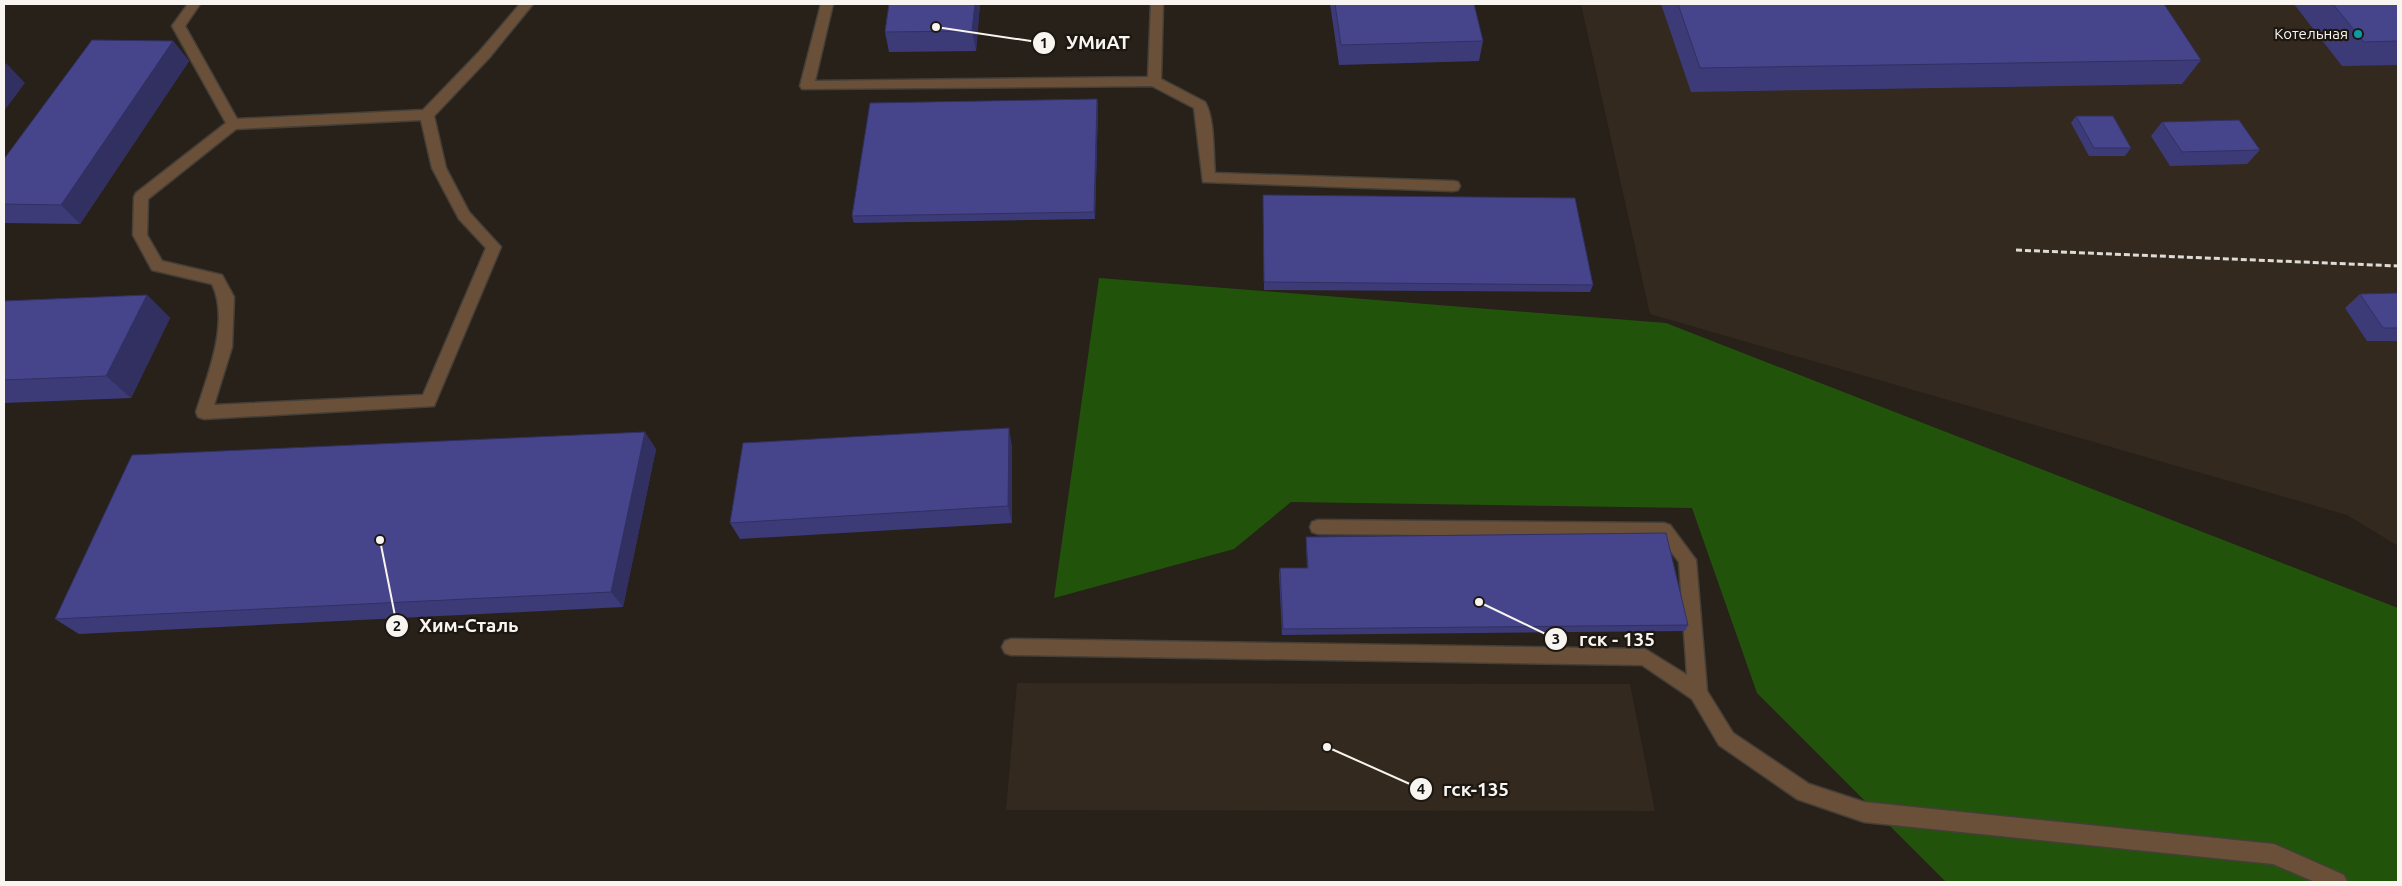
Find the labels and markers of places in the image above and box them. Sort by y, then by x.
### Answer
place label: Котельная [2274,25,2348,42]
callout: УМиАТ [1031,26,1140,60]
marker: Котельная [2352,28,2364,40]
callout: Хим-Сталь [384,609,528,643]
callout: гск - 135 [1544,622,1665,656]
callout: гск-135 [1408,772,1519,806]

